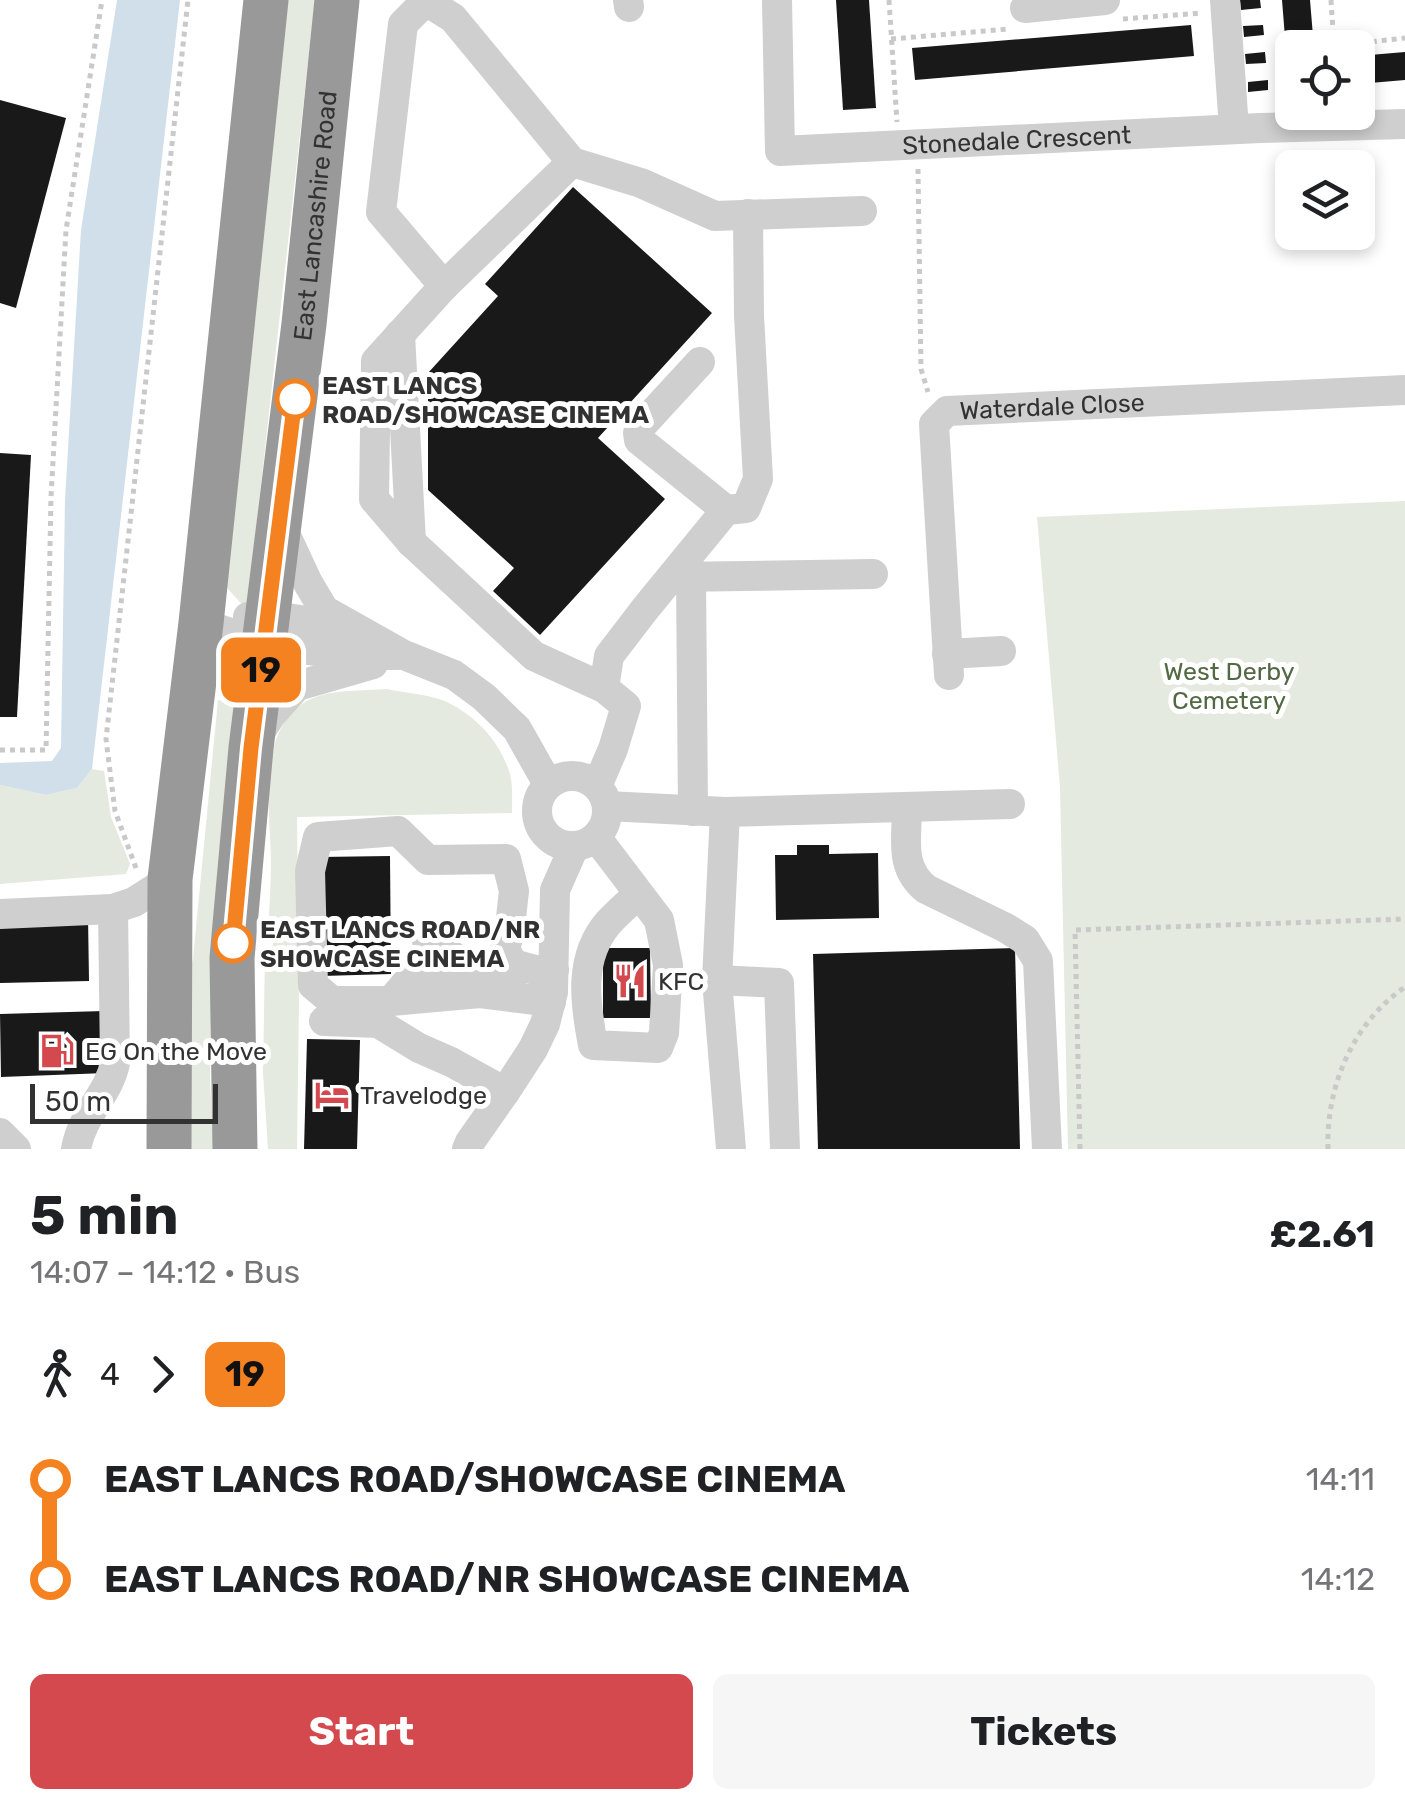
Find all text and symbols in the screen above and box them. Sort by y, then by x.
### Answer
map controls [1275,30,1375,250]
button: locate [1275,30,1375,130]
street label: East Lancashire Road [288,89,342,342]
street label: Stonedale Crescent [902,120,1132,160]
button: layers [1275,150,1375,250]
place label: EAST LANCS ROAD/SHOWCASE CINEMA [322,371,649,429]
marker: EAST LANCS ROAD/SHOWCASE CINEMA [276,380,314,418]
street label: Waterdale Close [959,387,1145,425]
line badge: 19 [216,638,306,702]
text: 19 [241,649,281,691]
park label: West Derby Cemetery [1163,657,1295,715]
place label: EAST LANCS ROAD/NR SHOWCASE CINEMA [260,915,540,973]
marker: EAST LANCS ROAD/NR SHOWCASE CINEMA [214,924,252,962]
restaurant icon: KFC [611,962,649,1000]
place label: KFC [658,967,704,996]
fuel station icon: EG On the Move [38,1032,76,1070]
place label: EG On the Move [85,1037,267,1066]
hotel icon: Travelodge [313,1076,351,1114]
scale bar [30,1079,218,1124]
place label: Travelodge [360,1081,487,1110]
text: 50 m [45,1085,111,1118]
text: 5 min [30,1183,179,1248]
text: £2.61 [1269,1211,1375,1257]
text: 14:07 – 14:12 · Bus [30,1253,300,1291]
icon: walk [30,1347,85,1402]
icon: forward [135,1347,190,1402]
text: 19 [225,1353,265,1395]
text: 4 [100,1355,120,1393]
text: EAST LANCS ROAD/SHOWCASE CINEMA [104,1456,845,1502]
text: 14:11 [1306,1460,1375,1498]
text: EAST LANCS ROAD/NR SHOWCASE CINEMA [104,1556,910,1602]
text: 14:12 [1301,1560,1375,1598]
button: Start [30,1674,693,1789]
button: Tickets [713,1674,1375,1789]

